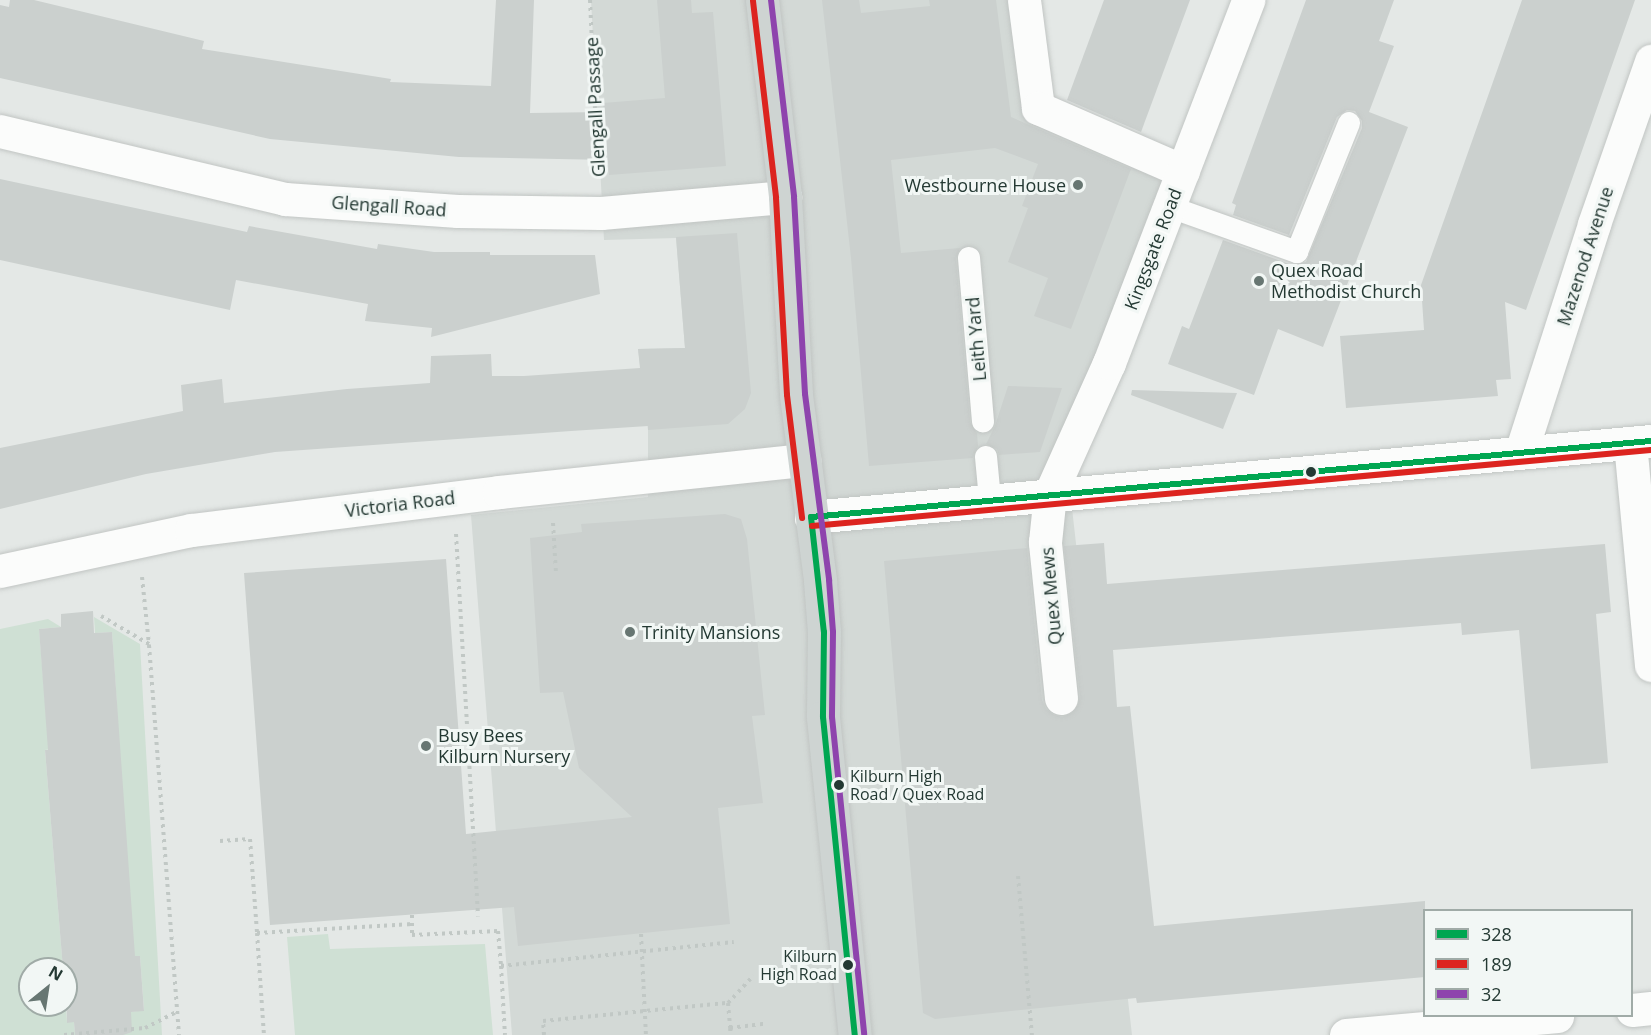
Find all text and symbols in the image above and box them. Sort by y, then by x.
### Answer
street label: Glengall Passage [581,36,609,178]
place label: Westbourne House [904,174,1066,196]
marker: Westbourne House [1071,178,1085,192]
street label: Mazenod Avenue [1552,184,1618,328]
street label: Kingsgate Road [1120,185,1186,313]
street label: Glengall Road [331,191,447,221]
place label: Quex Road Methodist Church [1271,260,1421,302]
marker: Quex Road Methodist Church [1252,274,1266,288]
street label: Leith Yard [962,296,990,382]
unlabelled marker [1305,466,1317,478]
street label: Victoria Road [344,487,456,521]
street label: Quex Mews [1036,546,1066,646]
place label: Trinity Mansions [642,621,780,643]
marker: Trinity Mansions [623,625,637,639]
place label: Busy Bees Kilburn Nursery [438,725,570,768]
marker: Busy Bees Kilburn Nursery [419,739,433,753]
place label: Kilburn High Road / Quex Road [850,766,984,804]
marker: Kilburn High Road / Quex Road [833,779,845,791]
legend [1423,909,1633,1017]
text: 328 [1481,922,1512,946]
place label: Kilburn High Road [760,946,837,984]
text: 189 [1481,952,1512,976]
north arrow [18,957,78,1017]
marker: Kilburn High Road [842,959,854,971]
text: N [45,960,67,986]
text: 32 [1481,982,1502,1006]

